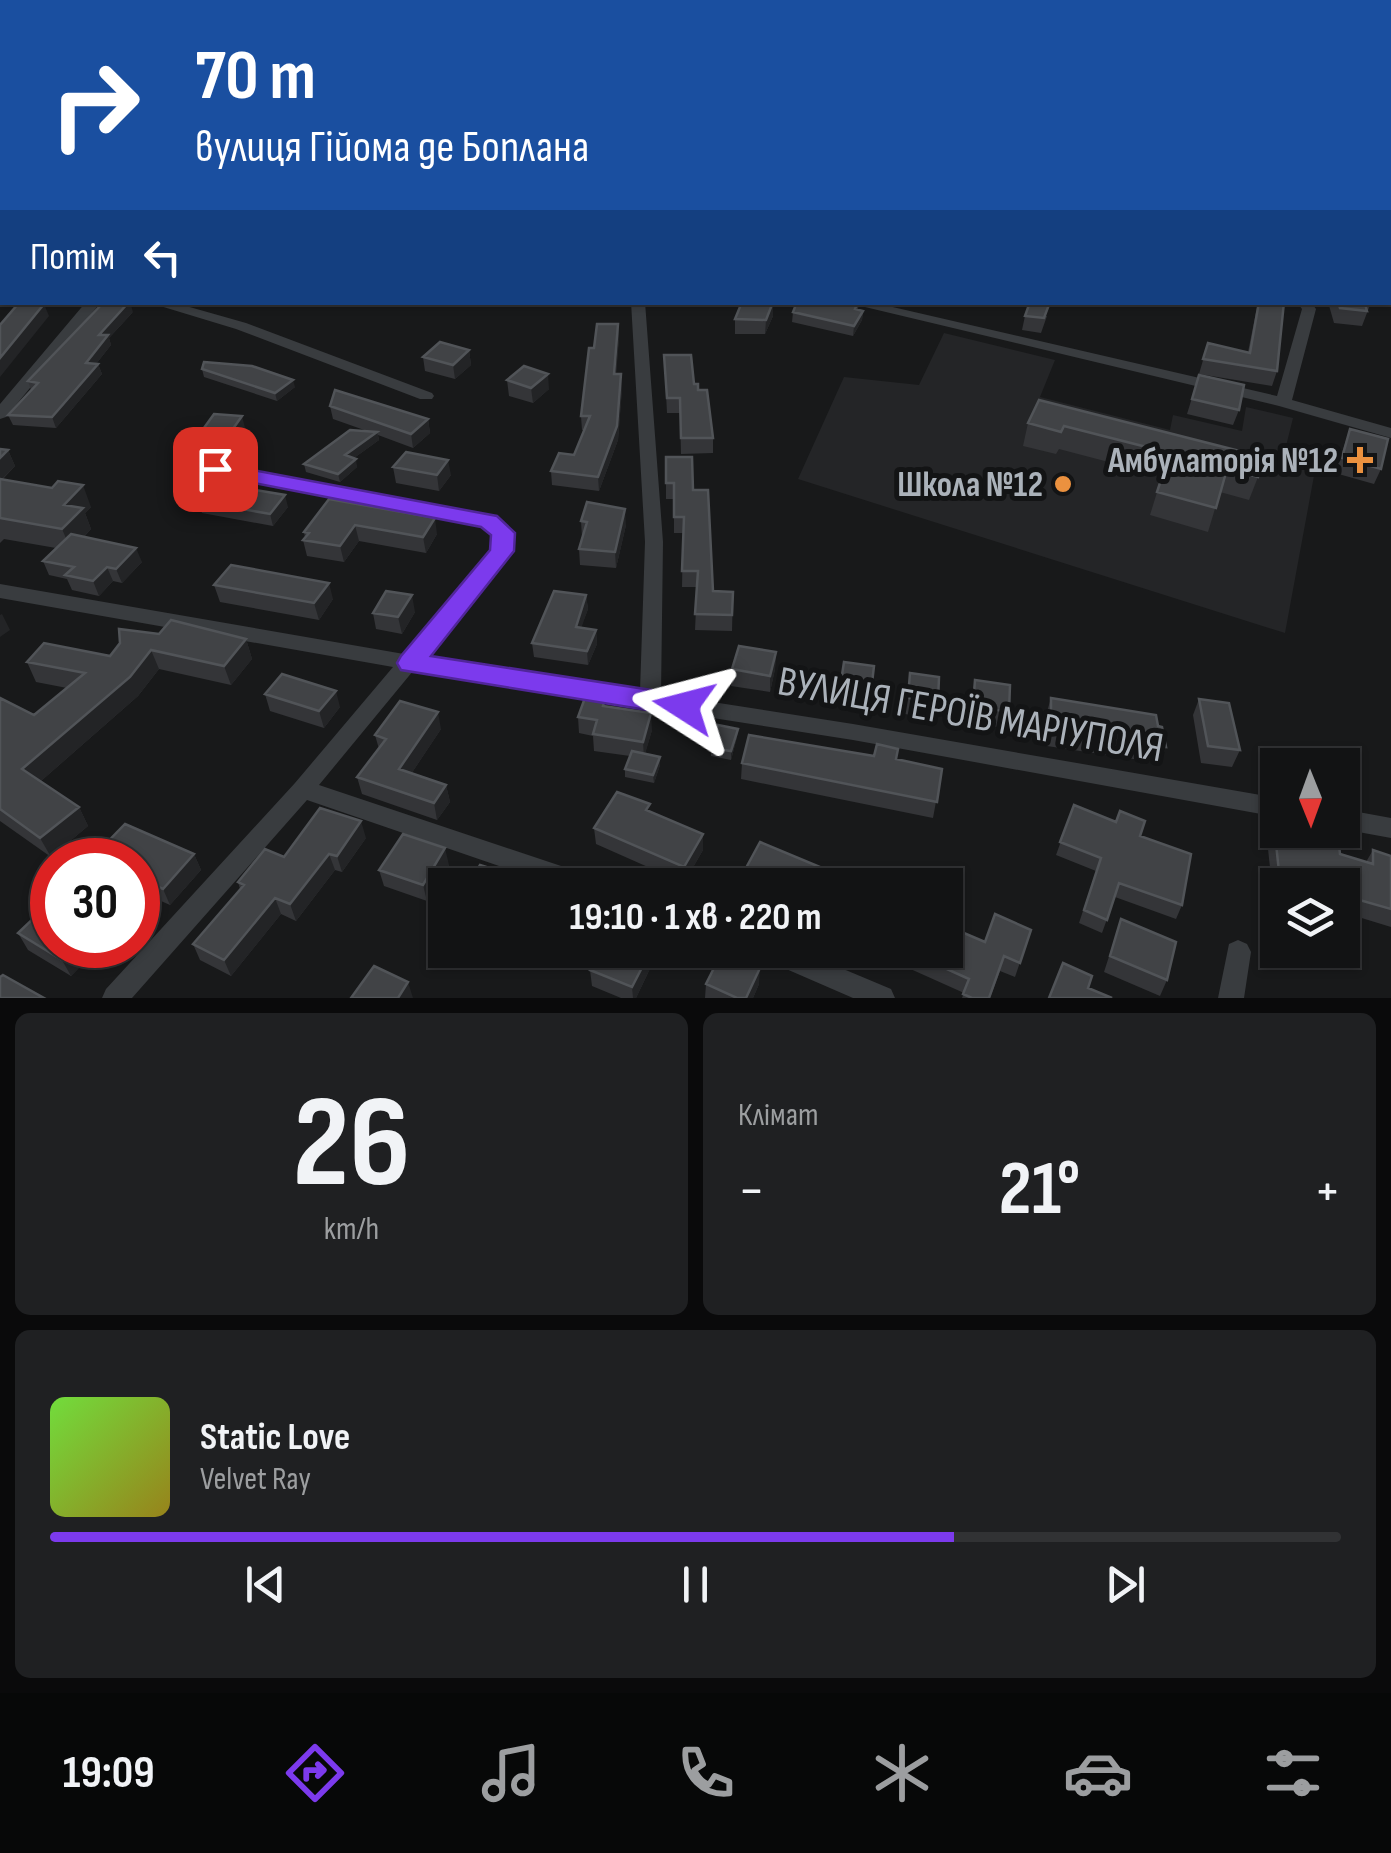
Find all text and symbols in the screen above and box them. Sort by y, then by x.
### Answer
text: 70 m [195,35,316,119]
icon: right [30,40,160,170]
text: вулиця Гійома де Боплана [195,120,589,175]
icon: left [135,230,190,285]
text: Потім [30,235,115,280]
pin [173,427,258,512]
place label: Амбулаторія №12 [1107,440,1338,483]
icon: arrive [188,442,243,497]
marker: Амбулаторія №12 [1347,447,1373,473]
place label: Школа №12 [897,464,1043,507]
marker: Школа №12 [1052,473,1074,495]
position arrow [632,654,736,758]
street label: ВУЛИЦЯ ГЕРОЇВ МАРІУПОЛЯ [774,656,1167,774]
north arrow [1260,748,1360,848]
map controls [1260,748,1360,968]
speed limit sign: 30 [30,838,160,968]
button: layers [1260,868,1360,968]
text: 19:10 · 1 хв · 220 m [569,895,822,940]
text: 26 [292,1067,411,1223]
text: Клімат [738,1096,819,1135]
text: 21° [999,1145,1080,1236]
text: − [738,1158,765,1225]
text: + [1314,1158,1341,1225]
text: km/h [324,1210,379,1249]
text: Static Love [200,1415,350,1460]
text: Velvet Ray [200,1460,311,1499]
icon: previous [238,1557,293,1612]
icon: pause [668,1557,723,1612]
icon: next [1098,1557,1153,1612]
icon: directions [280,1738,350,1808]
icon: music [476,1738,546,1808]
icon: phone [671,1738,741,1808]
icon: climate [867,1738,937,1808]
icon: car [1063,1738,1133,1808]
icon: filters [1258,1738,1328,1808]
text: 19:09 [63,1746,155,1801]

